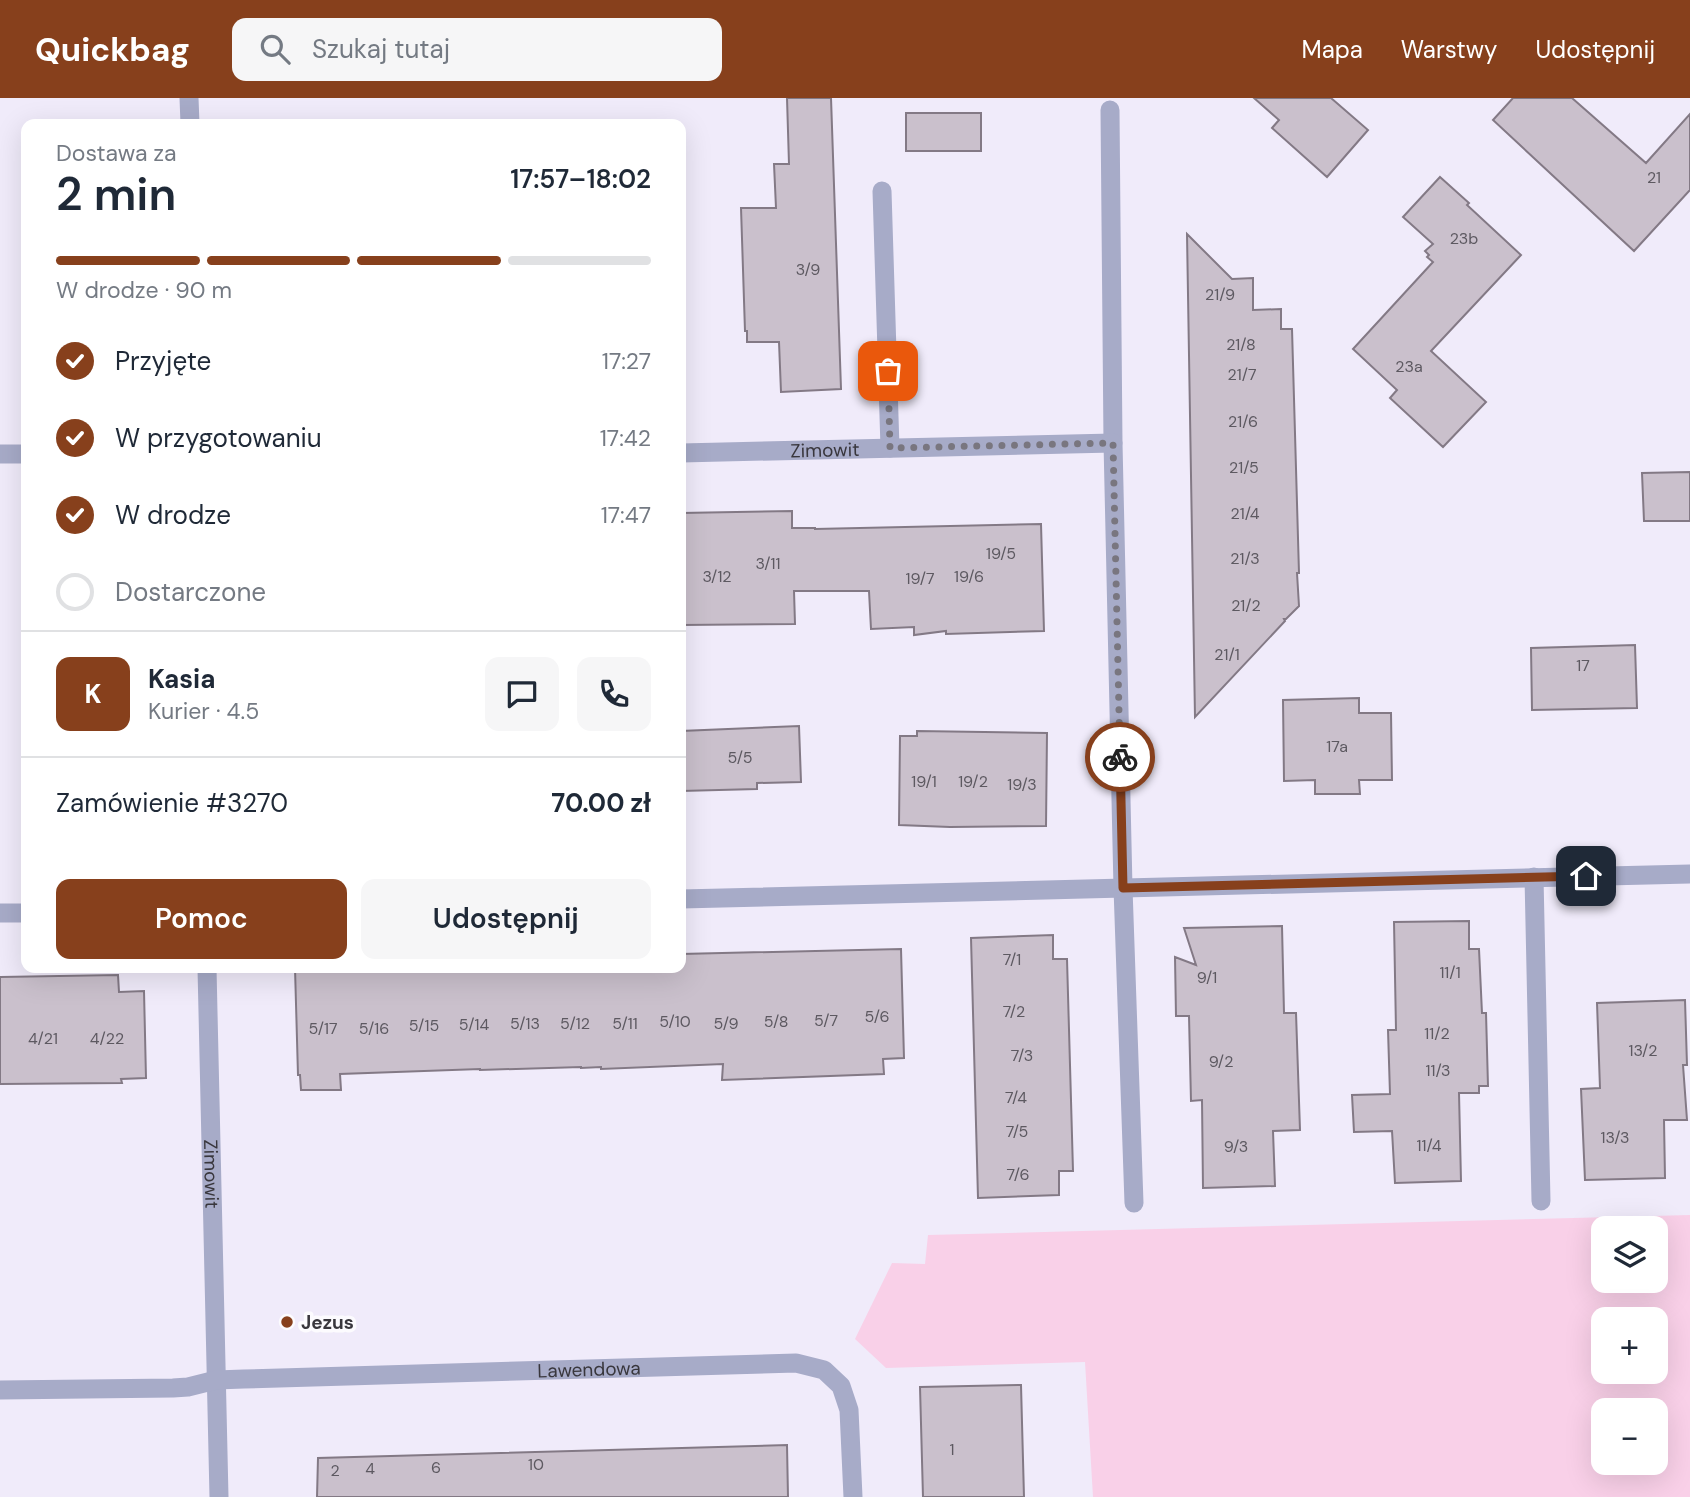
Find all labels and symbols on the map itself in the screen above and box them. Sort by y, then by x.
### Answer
house number: 21 [1647,167,1661,188]
house number: 23b [1450,228,1478,249]
house number: 3/9 [796,259,820,280]
house number: 21/9 [1205,284,1235,305]
house number: 21/8 [1226,334,1256,355]
pin [858,341,918,401]
house number: 23a [1395,356,1423,377]
house number: 21/7 [1227,364,1257,385]
house number: 21/6 [1228,411,1258,432]
street label: Zimowit [790,437,860,463]
house number: 21/5 [1229,457,1259,478]
house number: 21/4 [1230,503,1260,524]
house number: 19/5 [986,543,1016,564]
house number: 21/3 [1230,548,1260,569]
house number: 3/11 [756,553,780,574]
house number: 3/12 [702,566,732,587]
house number: 19/6 [954,566,984,587]
house number: 19/7 [905,568,935,589]
house number: 21/2 [1231,595,1261,616]
house number: 21/1 [1214,644,1240,665]
house number: 17 [1576,655,1590,676]
courier [1085,722,1155,792]
house number: 17a [1326,736,1348,757]
house number: 5/5 [728,747,752,768]
house number: 19/1 [911,771,937,792]
house number: 19/2 [958,771,988,792]
house number: 19/3 [1007,774,1037,795]
pin [1556,846,1616,906]
house number: 7/1 [1003,949,1021,970]
house number: 11/1 [1439,962,1461,983]
house number: 9/1 [1197,967,1217,988]
house number: 7/2 [1003,1001,1025,1022]
house number: 5/6 [864,1006,890,1027]
house number: 5/7 [814,1010,838,1031]
house number: 5/10 [659,1011,691,1032]
house number: 5/8 [764,1011,788,1032]
house number: 5/13 [510,1013,540,1034]
house number: 5/12 [560,1013,590,1034]
house number: 5/11 [612,1013,638,1034]
house number: 5/9 [714,1013,738,1034]
house number: 5/14 [459,1014,489,1035]
house number: 5/15 [409,1015,439,1036]
house number: 5/17 [308,1018,338,1039]
house number: 5/16 [359,1018,389,1039]
house number: 11/2 [1424,1023,1450,1044]
house number: 4/21 [28,1028,58,1049]
house number: 4/22 [90,1028,124,1049]
house number: 13/2 [1628,1040,1658,1061]
house number: 7/3 [1011,1045,1033,1066]
house number: 9/2 [1209,1051,1233,1072]
house number: 11/3 [1425,1060,1451,1081]
house number: 7/4 [1005,1087,1027,1108]
house number: 7/5 [1006,1121,1028,1142]
house number: 13/3 [1601,1127,1629,1148]
house number: 11/4 [1417,1135,1442,1156]
house number: 9/3 [1224,1136,1248,1157]
street label: Zimowit [198,1139,224,1209]
house number: 7/6 [1006,1164,1030,1185]
place label: Jezus [301,1310,354,1335]
marker: Jezus [279,1314,295,1330]
street label: Lawendowa [537,1356,641,1383]
house number: 1 [950,1439,955,1460]
house number: 10 [528,1454,544,1475]
house number: 6 [431,1457,441,1478]
house number: 4 [365,1458,375,1479]
house number: 2 [330,1460,340,1481]

